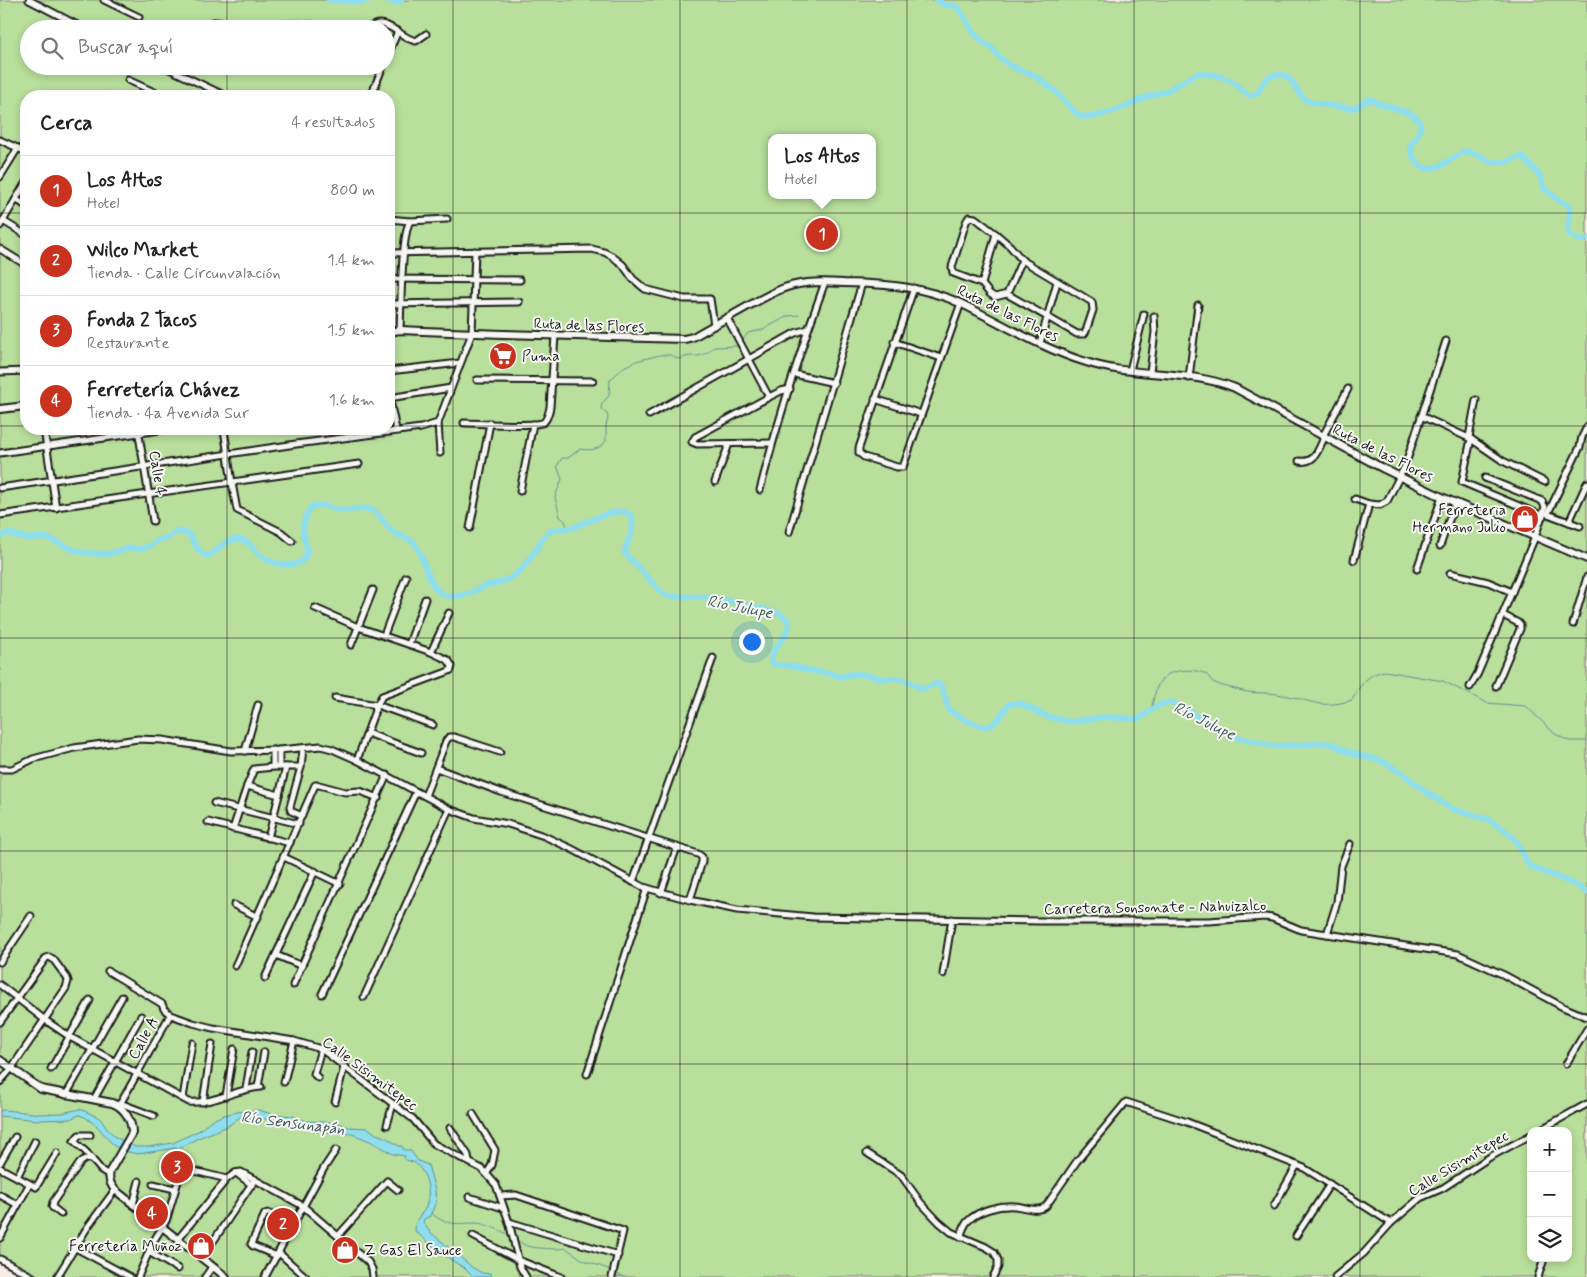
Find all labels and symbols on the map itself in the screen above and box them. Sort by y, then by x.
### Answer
pin: 1 [806,215,838,253]
street label: Ruta de las Flores [953,281,1062,347]
street label: Ruta de las Flores [533,314,645,338]
supermarket icon: Puma [488,341,518,371]
place label: Puma [522,347,560,367]
street label: Ruta de las Flores [1329,420,1436,488]
street label: Calle 4 [144,449,170,497]
place label: Ferreteria Hermano Julio [1413,501,1506,538]
shop icon: Ferreteria Hermano Julio [1510,504,1540,534]
water label: Río Julupe [705,591,776,624]
your location [739,629,765,655]
water label: Río Julupe [1170,697,1240,746]
street label: Carretera Sonsonate - Nahuizalco [1044,896,1266,920]
street label: Calle A [124,1013,164,1063]
street label: Calle Sisimitepec [318,1032,421,1115]
water label: Río Sensunapán [240,1107,346,1140]
street label: Calle Sisimitepec [1405,1126,1512,1202]
pin: 3 [161,1148,193,1186]
pin: 4 [136,1194,168,1232]
pin: 2 [267,1205,299,1243]
shop icon: Ferretería Muñoz [186,1231,216,1261]
shop icon: Z Gas El Sauce [330,1235,360,1265]
place label: Ferretería Muñoz [69,1237,182,1257]
place label: Z Gas El Sauce [364,1241,462,1261]

